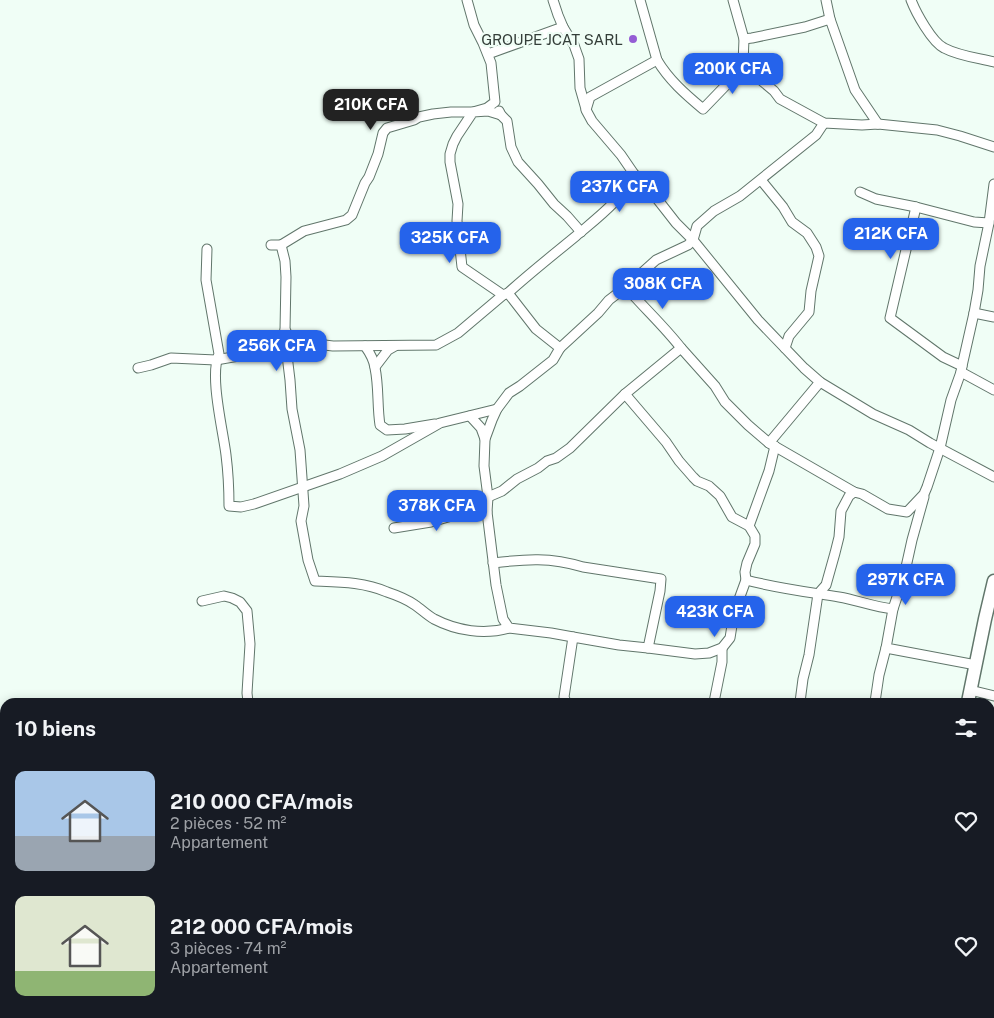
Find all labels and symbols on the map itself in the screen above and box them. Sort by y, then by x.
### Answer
place label: GROUPE JCAT SARL [481,31,623,48]
marker: GROUPE JCAT SARL [627,33,639,45]
pin: 200K CFA [681,52,785,95]
pin: 210K CFA [319,88,423,131]
pin: 237K CFA [568,170,672,213]
pin: 212K CFA [839,218,943,260]
pin: 325K CFA [398,222,502,264]
pin: 308K CFA [611,268,715,310]
pin: 256K CFA [225,330,329,372]
pin: 378K CFA [385,490,489,532]
pin: 297K CFA [854,564,958,606]
pin: 423K CFA [663,596,767,638]

